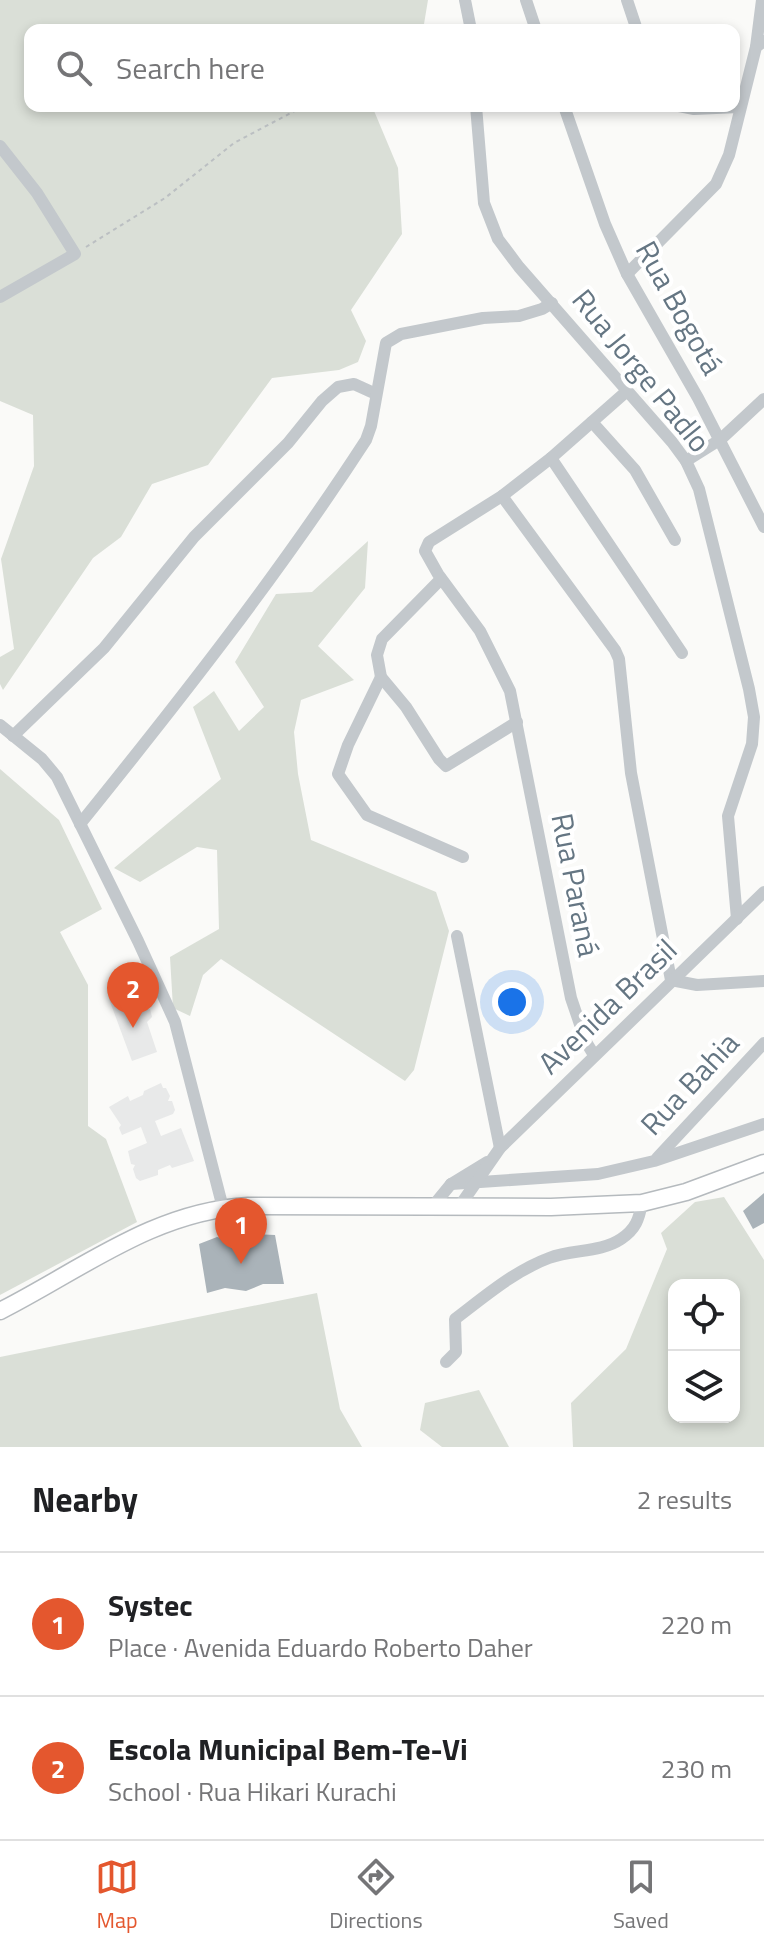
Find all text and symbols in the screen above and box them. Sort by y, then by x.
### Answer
search box [24,24,740,112]
text: Search here [116,45,265,91]
icon: search [52,46,96,90]
street label: Rua Bogotá [624,232,736,383]
street label: Rua Jorge Padlo [561,279,722,462]
street label: Rua Paraná [540,809,612,960]
street label: Avenida Brasil [527,928,687,1085]
pin: 2 [107,962,159,1028]
your location [492,982,532,1022]
street label: Rua Bahia [629,1021,749,1146]
pin: 1 [215,1198,267,1264]
map controls [668,1279,740,1423]
button: locate [668,1279,740,1351]
button: layers [668,1351,740,1423]
text: Nearby [32,1473,138,1525]
text: 2 results [637,1480,732,1519]
text: Systec [108,1582,193,1628]
text: 1 [51,1605,65,1644]
text: 220 m [661,1605,732,1644]
text: Place · Avenida Eduardo Roberto Daher [108,1628,533,1667]
text: Escola Municipal Bem-Te-Vi [108,1726,468,1772]
text: 2 [51,1749,65,1788]
text: 230 m [661,1749,732,1788]
text: School · Rua Hikari Kurachi [108,1772,397,1811]
tab: Map [95,1855,139,1937]
tab: Directions [329,1855,423,1937]
tab: Saved [613,1855,669,1937]

